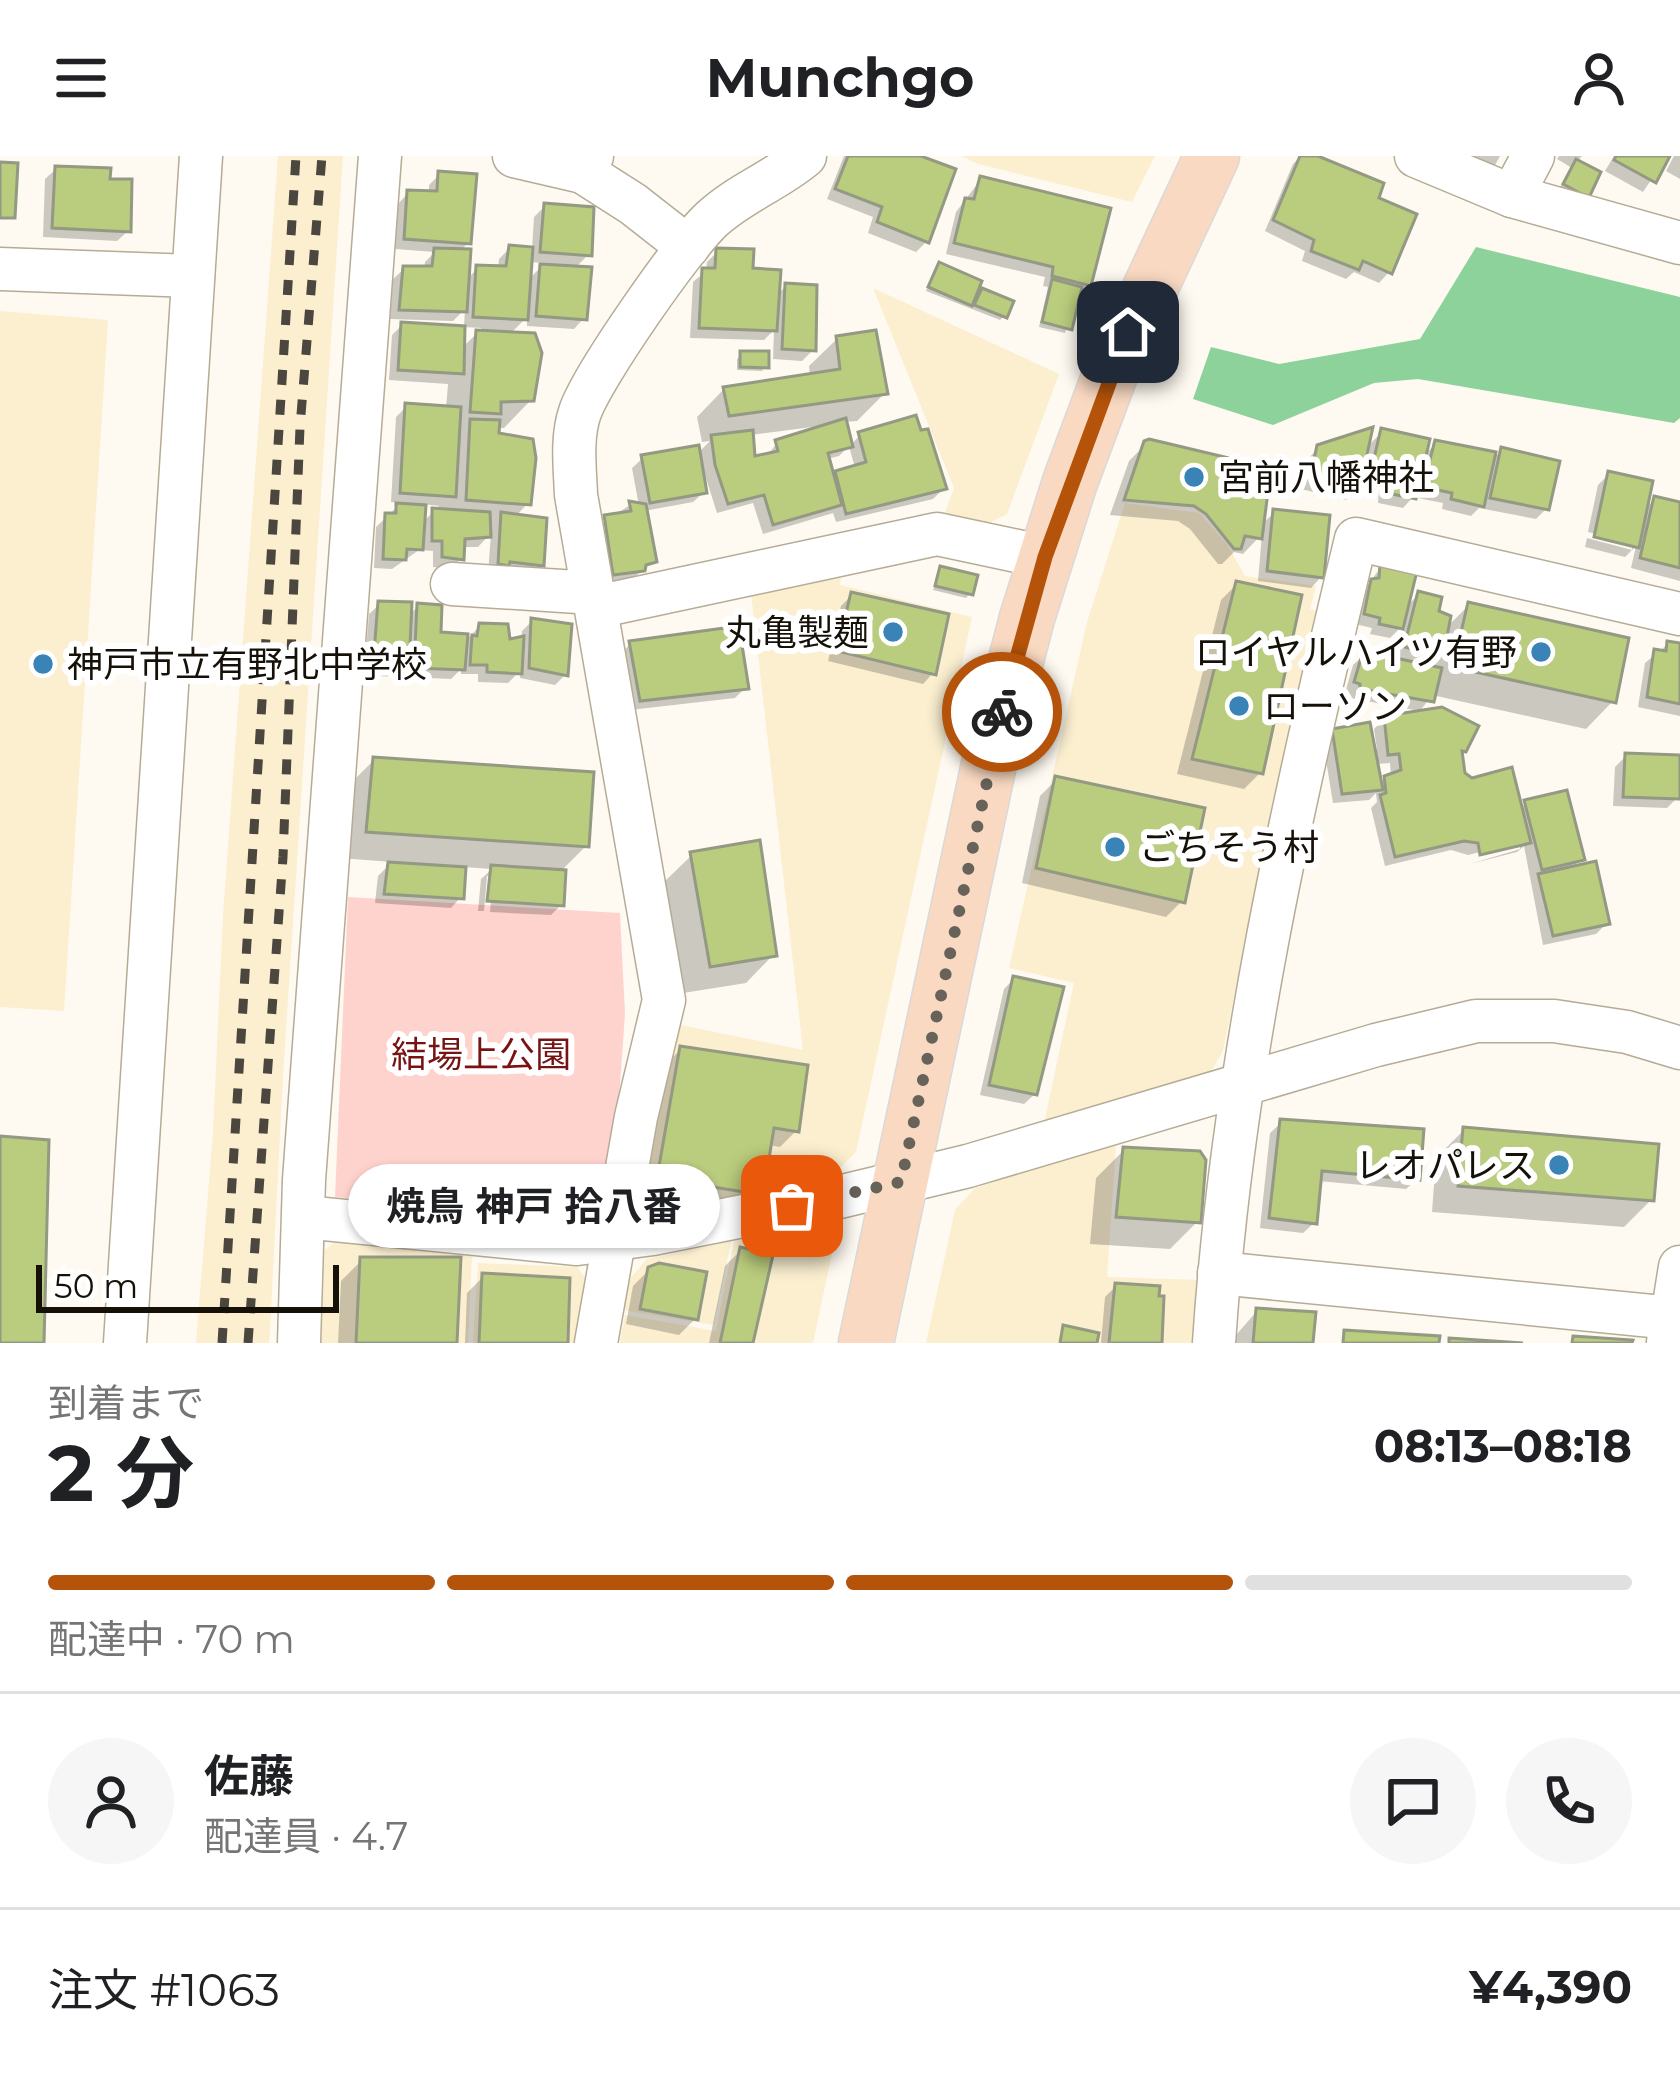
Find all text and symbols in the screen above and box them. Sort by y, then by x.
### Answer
icon: menu [48,45,114,111]
text: Munchgo [706,45,974,111]
icon: person [1566,45,1632,111]
pin [1077,281,1179,383]
icon: home [1095,299,1161,365]
place label: 宮前八幡神社 [1218,455,1434,499]
marker: 宮前八幡神社 [1181,464,1207,490]
place label: 丸亀製麺 [725,610,869,654]
marker: 丸亀製麺 [880,619,906,645]
place label: ロイヤルハイツ有野 [1195,630,1517,674]
marker: ロイヤルハイツ有野 [1528,639,1554,665]
place label: 神戸市立有野北中学校 [67,642,427,686]
marker: 神戸市立有野北中学校 [30,651,56,677]
courier [942,652,1062,772]
icon: bike [969,679,1035,745]
place label: ローソン [1263,684,1407,728]
marker: ローソン [1226,693,1252,719]
place label: ごちそう村 [1139,825,1319,869]
marker: ごちそう村 [1102,834,1128,860]
park label: 結場上公園 [391,1032,571,1076]
place label: レオパレス [1355,1143,1535,1187]
marker: レオパレス [1546,1152,1572,1178]
pin [741,1155,843,1257]
callout: 焼鳥 神戸 拾八番 [348,1164,720,1248]
icon: bag [759,1173,825,1239]
text: 焼鳥 神戸 拾八番 [386,1182,682,1230]
scale bar [36,1259,339,1312]
text: 50 m [54,1266,138,1306]
text: 到着まで [48,1379,204,1427]
text: 08:13–08:18 [1374,1418,1632,1473]
text: 2 分 [48,1425,194,1521]
text: 配達中 · 70 m [48,1615,295,1663]
button: person [48,1738,174,1864]
button: chat [1350,1738,1476,1864]
button: phone [1506,1738,1632,1864]
text: 佐藤 [204,1748,294,1803]
text: 配達員 · 4.7 [204,1812,409,1860]
text: ¥4,390 [1469,1959,1632,2014]
text: 注文 #1063 [48,1962,280,2017]

